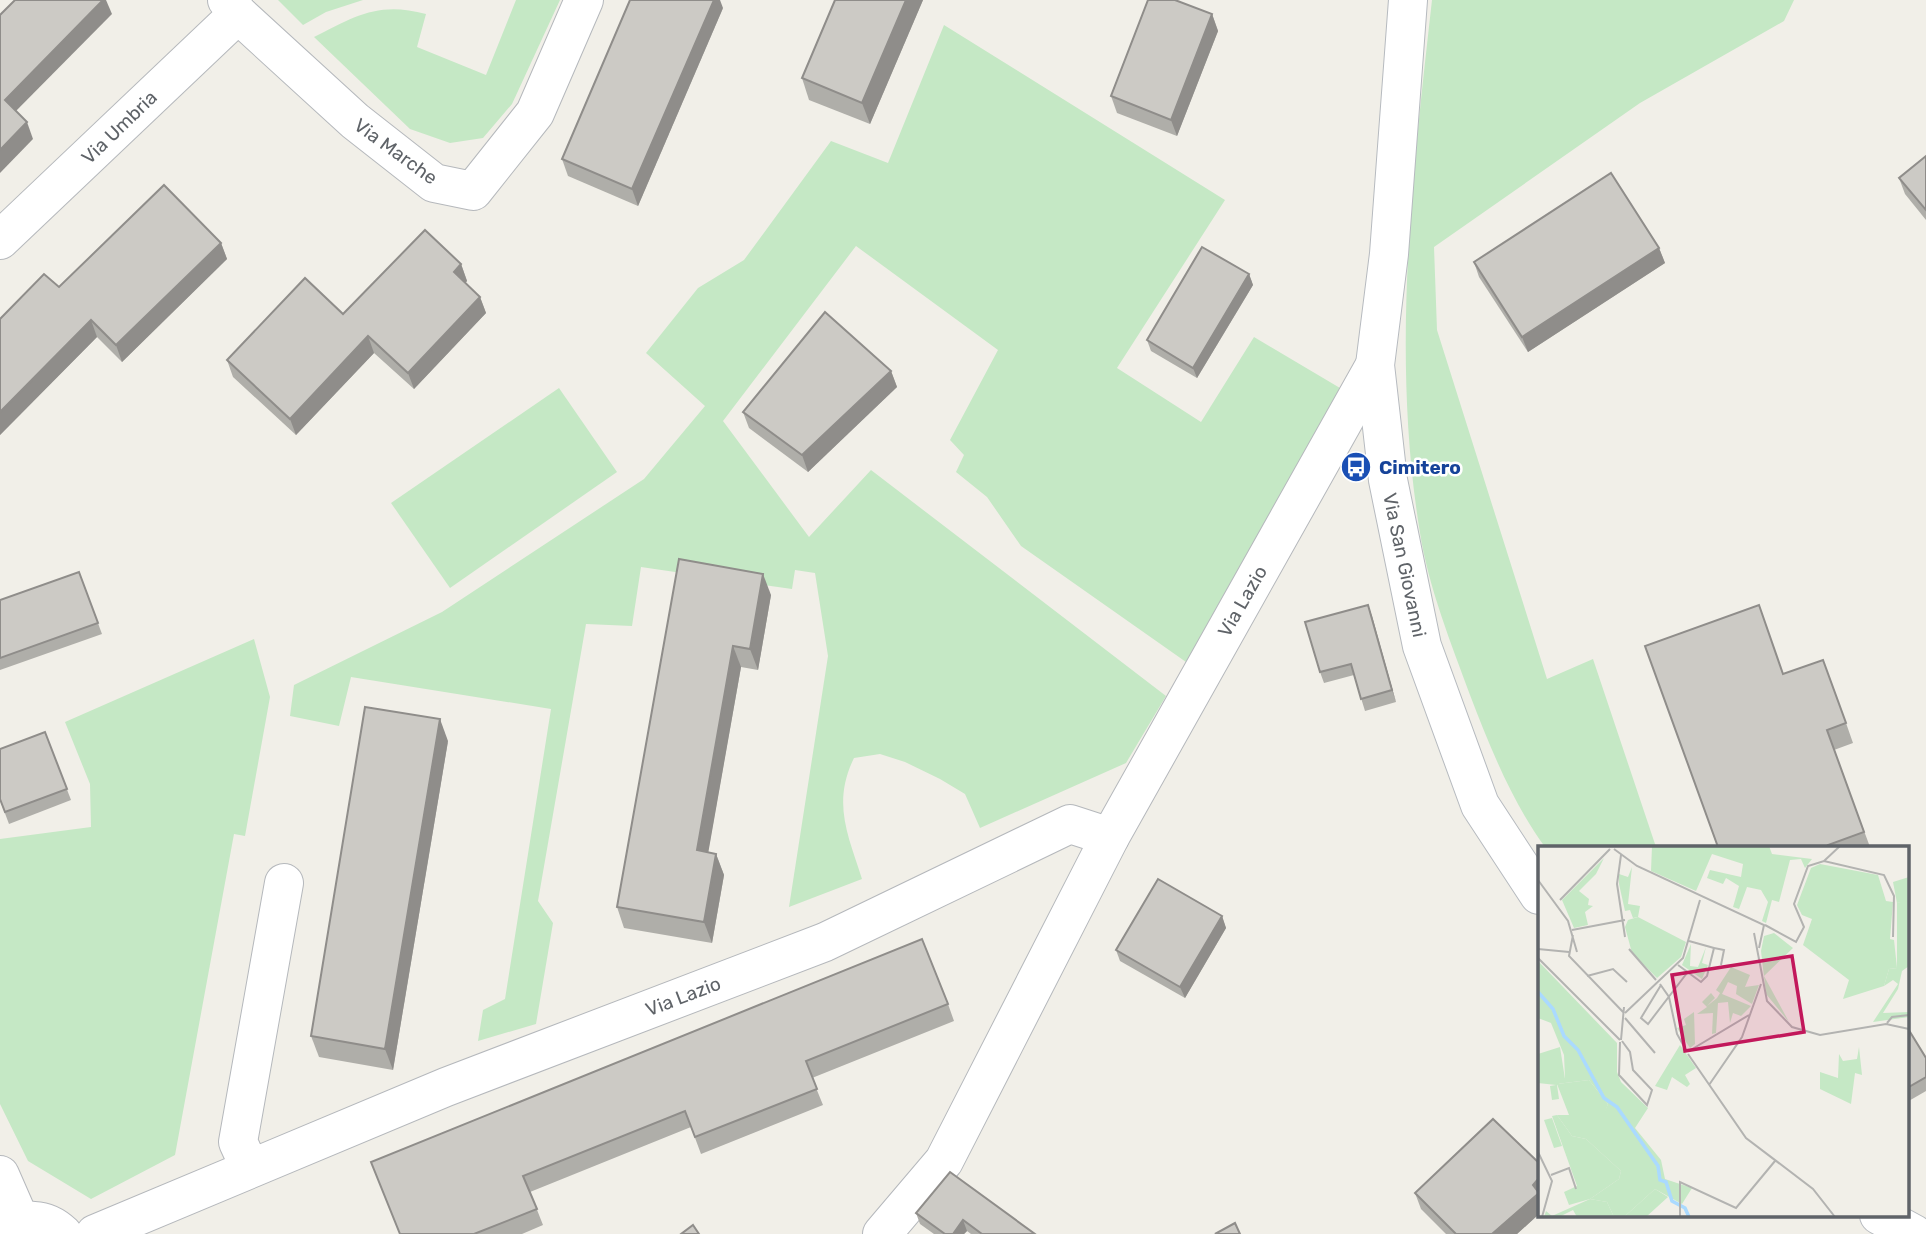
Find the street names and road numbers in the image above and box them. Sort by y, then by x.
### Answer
street label: Via Umbria [77,86,162,169]
street label: Via Marche [350,113,442,189]
street label: Via San Giovanni [1378,491,1431,639]
street label: Via Lazio [1213,562,1272,641]
street label: Via Lazio [642,972,724,1021]

